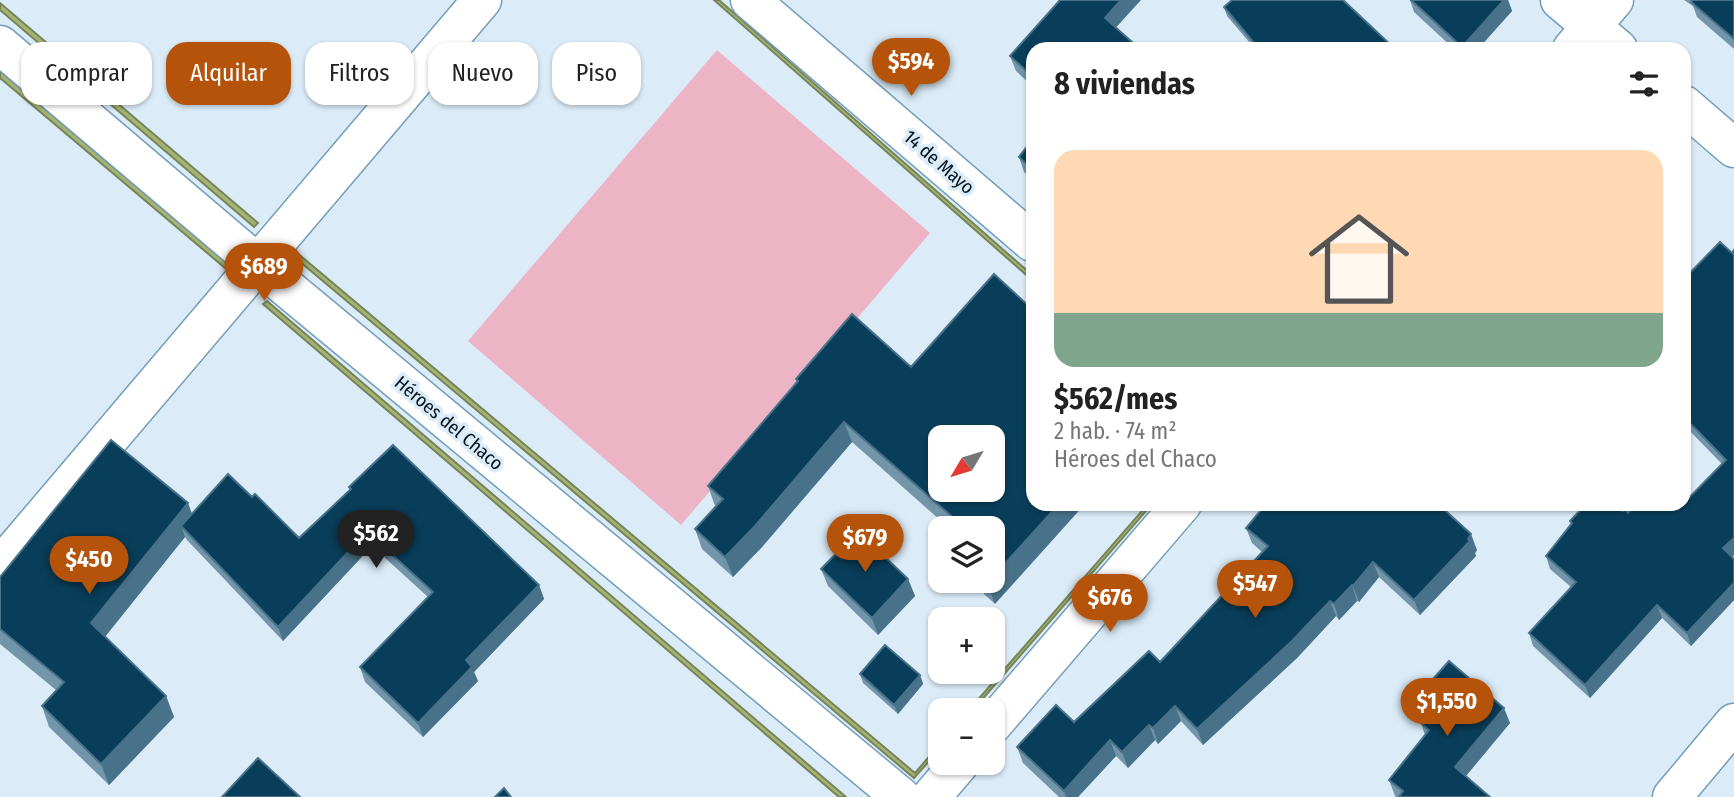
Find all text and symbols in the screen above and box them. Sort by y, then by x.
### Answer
pin: $594 [870,38,952,98]
chip: Comprar [21,42,152,105]
chip: Alquilar [166,42,291,105]
chip: Filtros [305,42,414,105]
chip: Nuevo [428,42,538,105]
chip: Piso [552,42,641,105]
text: $594 [888,47,934,75]
icon: filters [1625,65,1663,103]
text: 8 viviendas [1054,66,1195,102]
street label: 14 de Mayo [899,125,979,199]
icon: home [1296,196,1422,322]
pin: $689 [223,244,305,303]
text: $689 [240,252,288,280]
street label: Héroes del Chaco [390,371,508,475]
text: $562/mes [1054,381,1177,417]
text: 2 hab. · 74 m² [1054,417,1177,445]
north arrow [928,425,1004,502]
map controls [928,425,1005,775]
text: Héroes del Chaco [1054,445,1217,473]
pin: $562 [335,510,417,570]
pin: $679 [824,514,906,574]
button: layers [928,516,1005,593]
text: $562 [353,519,399,547]
text: $679 [843,523,887,551]
pin: $450 [48,536,130,596]
text: $450 [66,545,112,573]
pin: $547 [1214,560,1296,620]
text: $547 [1233,569,1277,597]
pin: $676 [1069,574,1151,634]
text: $676 [1088,583,1132,611]
button: + [928,607,1005,684]
pin: $1,550 [1390,678,1504,738]
text: $1,550 [1417,687,1477,715]
button: − [928,698,1005,775]

